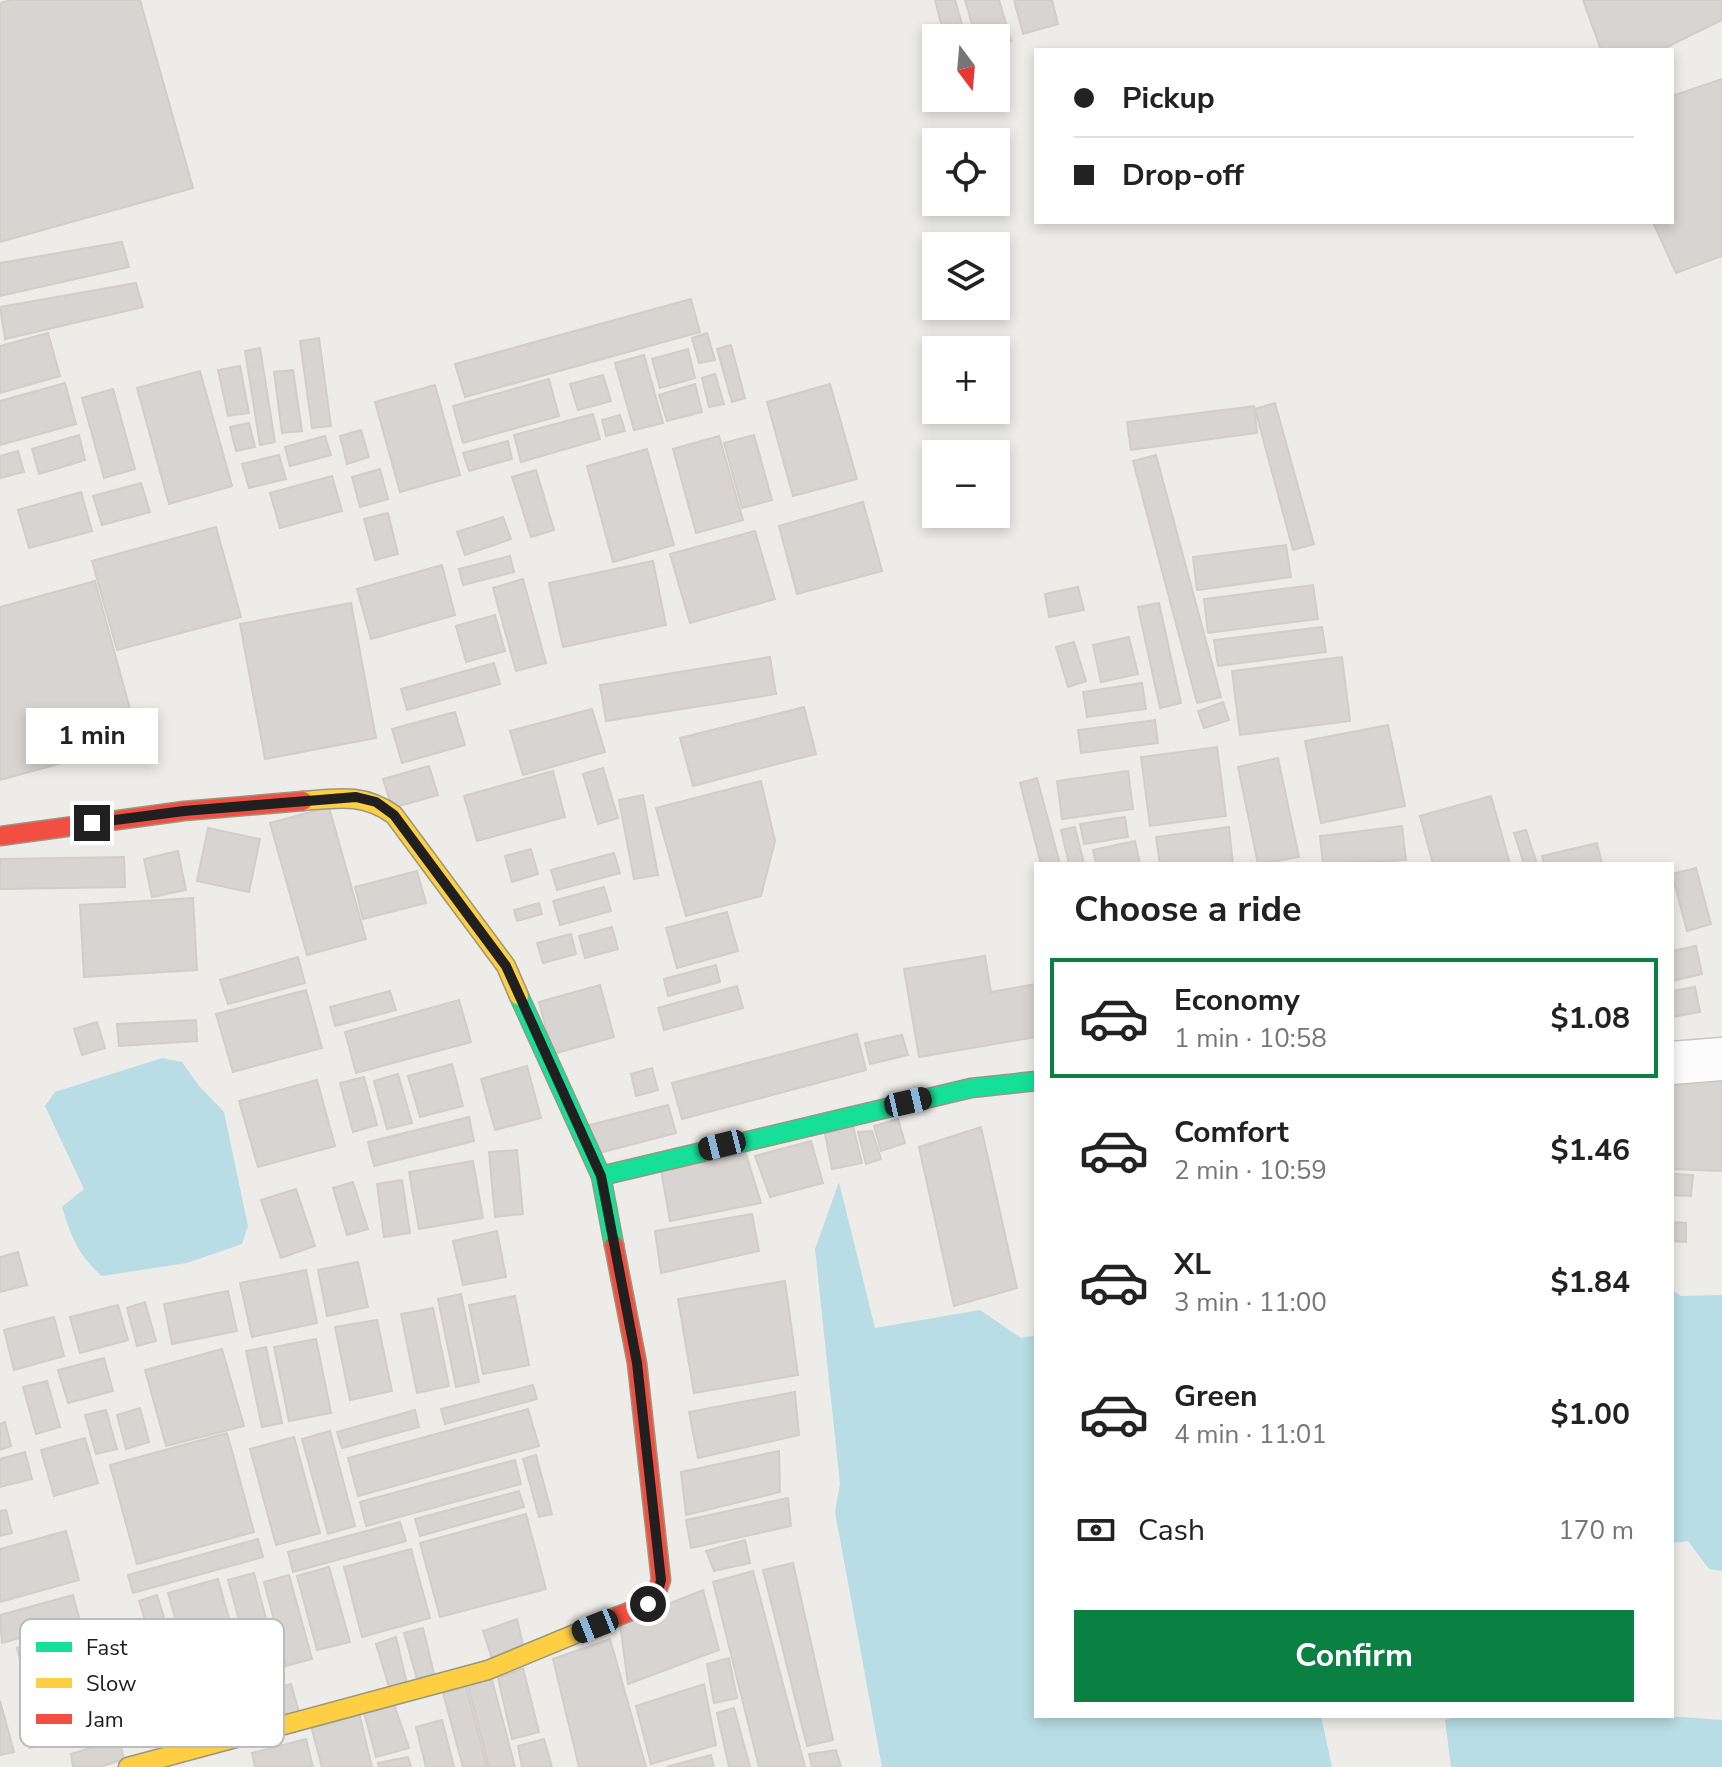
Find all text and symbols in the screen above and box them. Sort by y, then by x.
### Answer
north arrow [922,24,1010,112]
map controls [922,24,1010,528]
text: Pickup [1122,78,1215,119]
button: locate [922,128,1010,216]
text: Drop-off [1122,155,1244,196]
button: layers [922,232,1010,320]
button: + [922,336,1010,424]
button: − [922,440,1010,528]
callout: 1 min [26,707,158,763]
text: 1 min [58,718,126,753]
route end [74,805,110,841]
text: Choose a ride [1074,885,1302,934]
text: Economy [1174,980,1300,1021]
icon: car [1078,982,1150,1054]
text: $1.08 [1551,998,1630,1039]
text: 1 min · 10:58 [1174,1021,1327,1056]
car [882,1085,934,1119]
text: Comfort [1174,1112,1289,1153]
icon: car [1078,1114,1150,1186]
car [696,1128,748,1162]
text: $1.46 [1551,1130,1630,1171]
text: 2 min · 10:59 [1174,1153,1327,1188]
text: XL [1174,1244,1211,1285]
icon: car [1078,1246,1150,1318]
text: $1.84 [1551,1262,1630,1303]
text: 3 min · 11:00 [1174,1285,1327,1320]
text: Green [1174,1376,1258,1417]
icon: car [1078,1378,1150,1450]
text: $1.00 [1551,1394,1630,1435]
text: 4 min · 11:01 [1174,1417,1327,1452]
icon: cash [1074,1508,1118,1552]
text: Cash [1138,1510,1205,1551]
text: 170 m [1558,1513,1634,1548]
route start [630,1586,666,1622]
car [568,1606,622,1646]
button: Confirm [1074,1610,1634,1702]
legend [20,1619,284,1747]
text: Fast [86,1633,128,1663]
text: Slow [86,1669,137,1699]
text: Jam [85,1705,124,1735]

